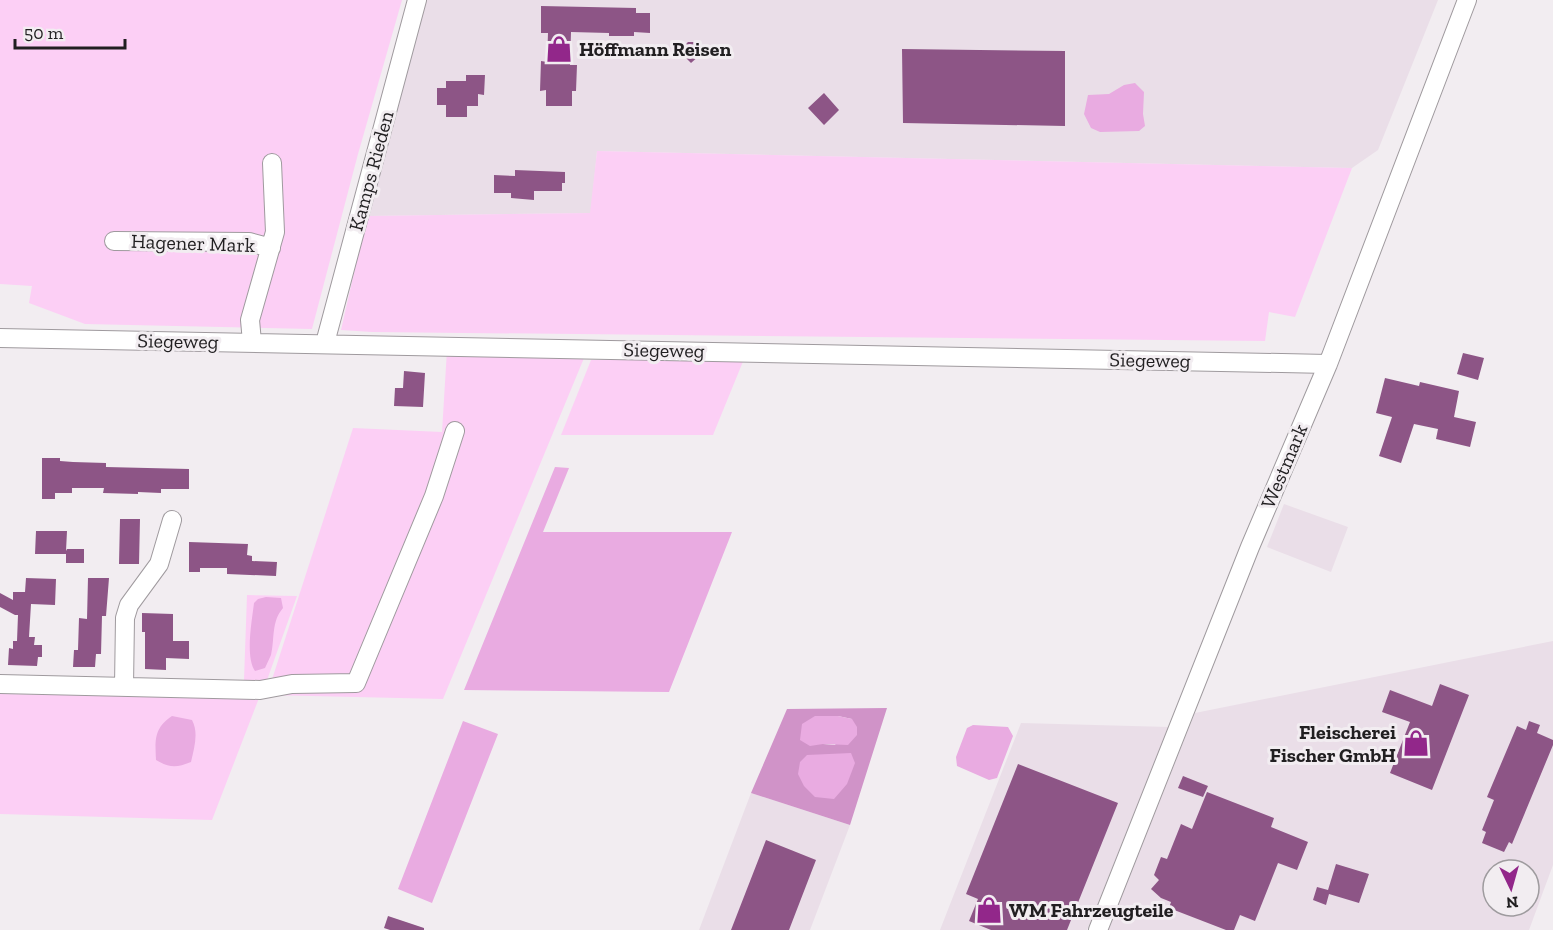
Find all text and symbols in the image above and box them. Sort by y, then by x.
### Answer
scale bar [15,12,124,50]
text: 50 m [24,22,64,44]
shop icon: Höffmann Reisen [544,34,574,64]
place label: Höffmann Reisen [579,37,731,61]
street label: Kamps Rieden [343,108,399,234]
street label: Hagener Mark [131,229,256,257]
street label: Siegeweg [137,328,219,354]
street label: Siegeweg [623,337,705,363]
street label: Siegeweg [1109,347,1191,373]
street label: Westmark [1256,420,1313,512]
place label: Fleischerei Fischer GmbH [1270,720,1396,767]
shop icon: Fleischerei Fischer GmbH [1401,728,1431,758]
north arrow [1481,858,1541,918]
text: N [1505,892,1519,912]
shop icon: WM Fahrzeugteile [974,895,1004,925]
place label: WM Fahrzeugteile [1009,898,1174,922]

